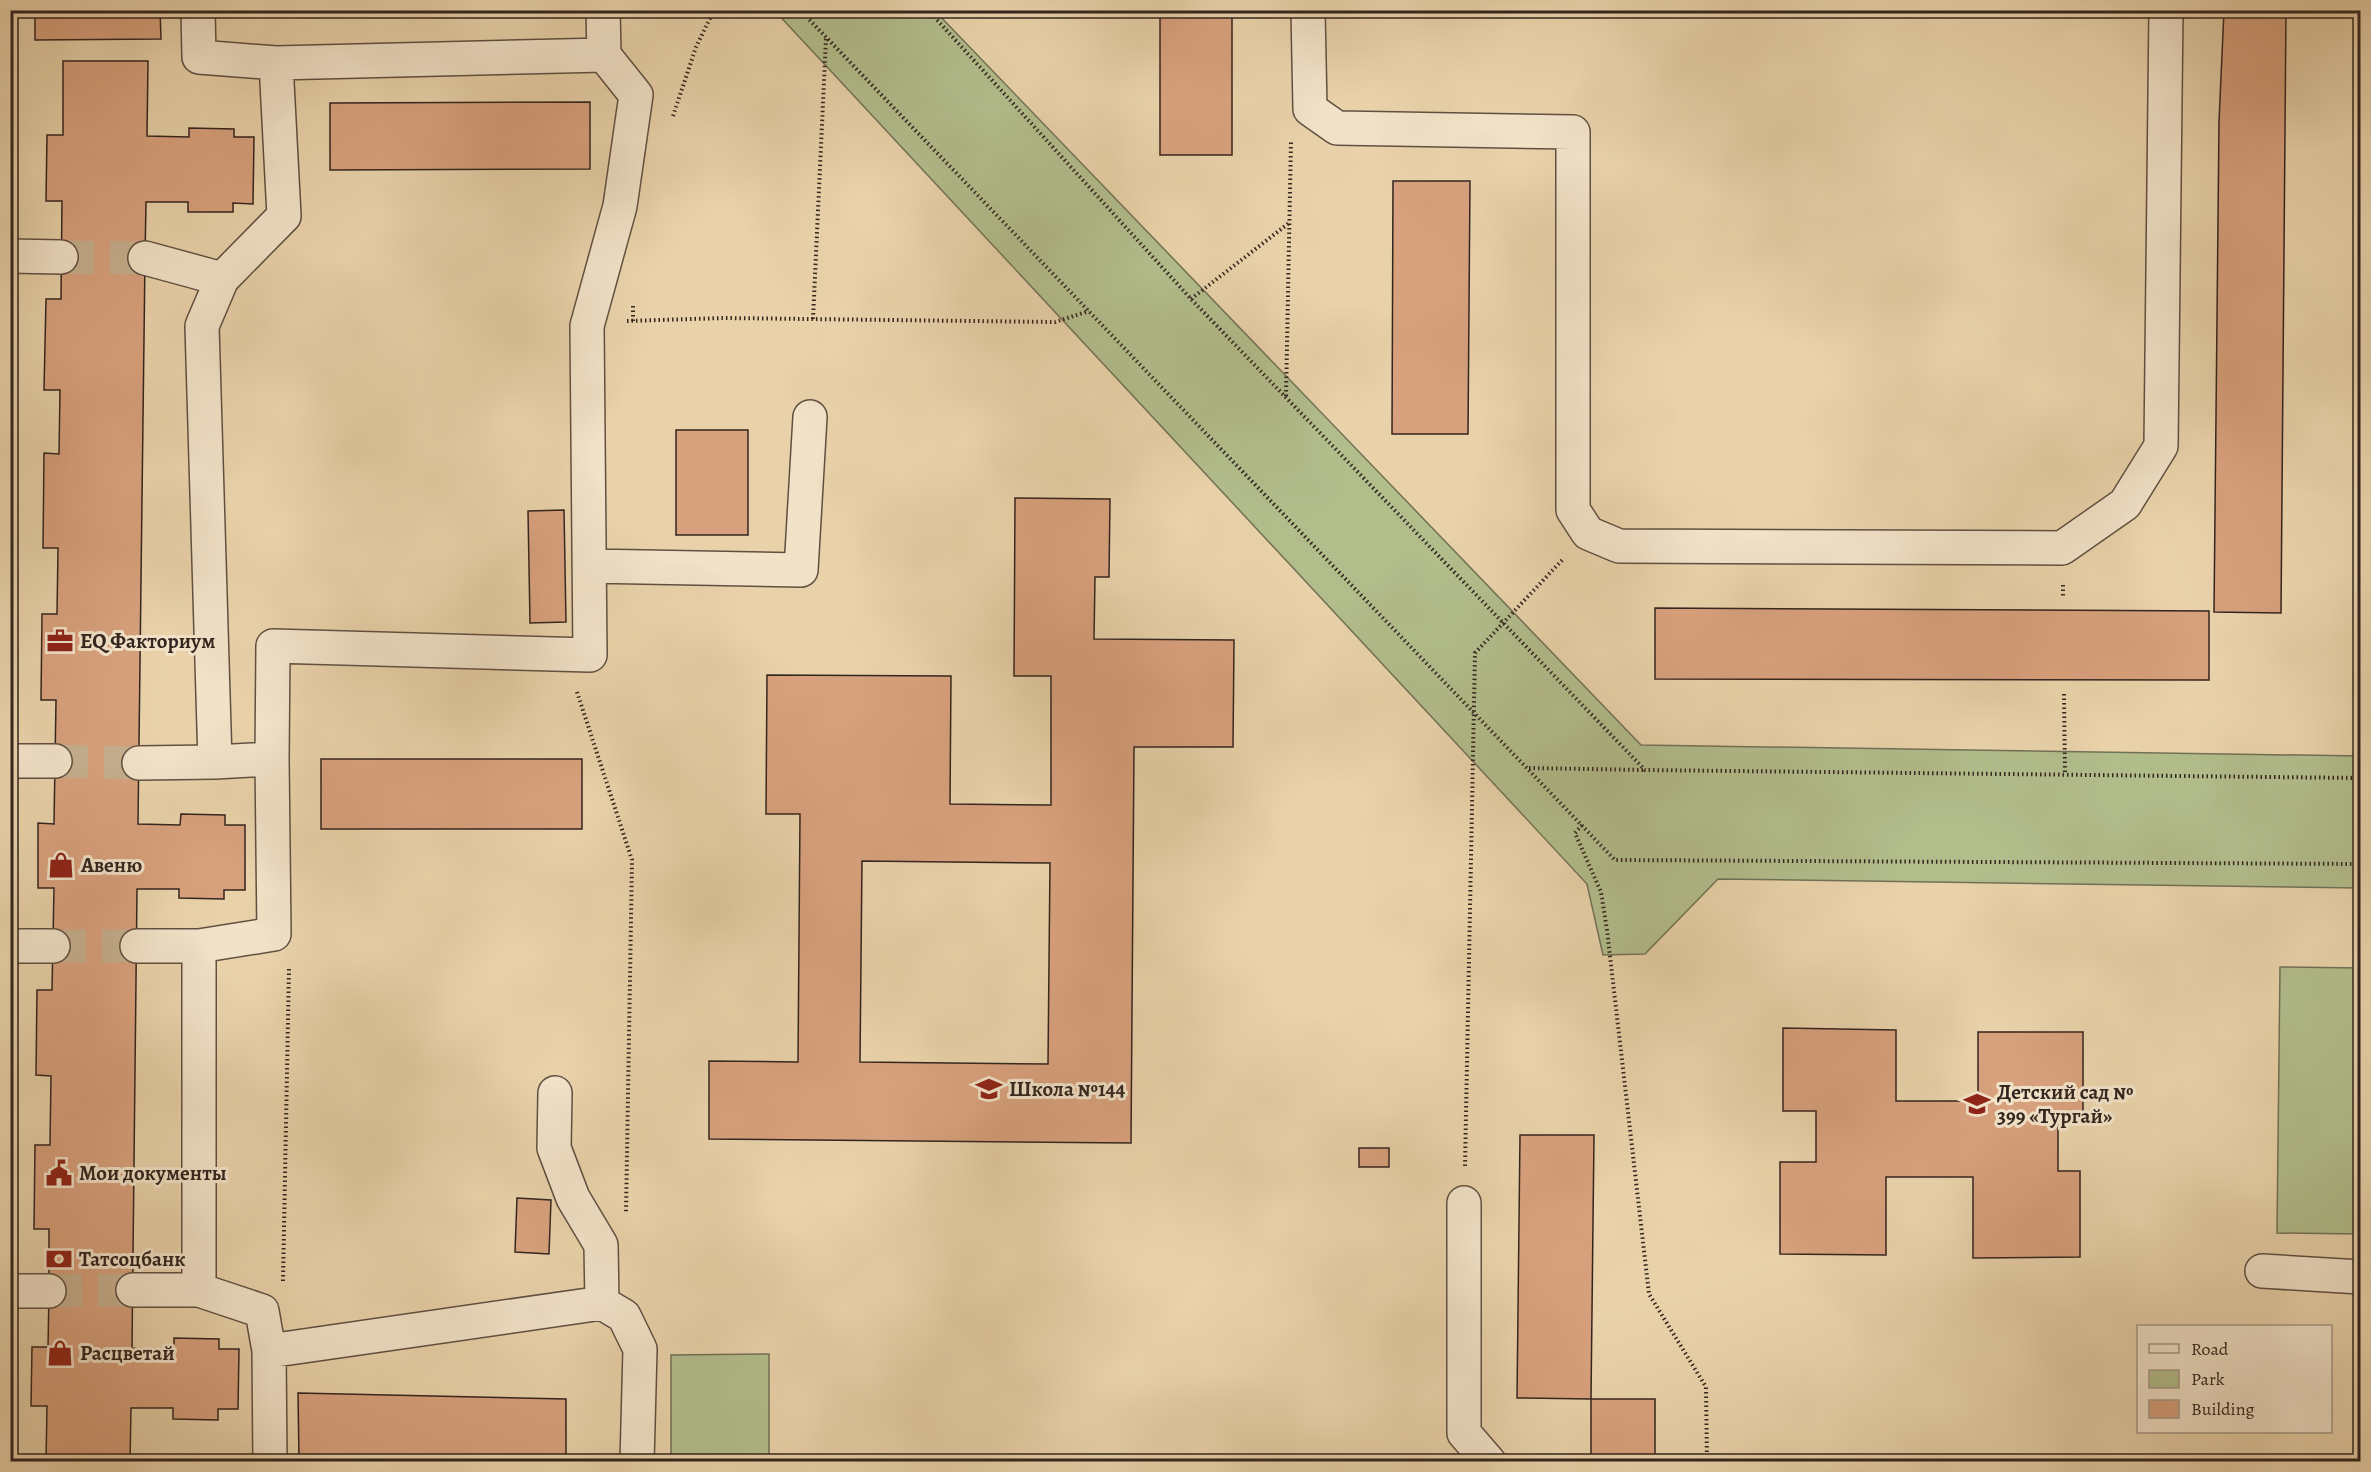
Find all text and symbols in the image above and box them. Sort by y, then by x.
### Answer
office icon: EQ Факториум [45,626,75,656]
place label: EQ Факториум [80,627,215,655]
shop icon: Авеню [46,850,76,880]
place label: Авеню [80,851,142,879]
school or university icon: Школа №144 [974,1074,1004,1104]
place label: Школа №144 [1009,1075,1125,1103]
place label: Детский сад № 399 «Тургай» [1997,1078,2133,1130]
school or university icon: Детский сад № 399 «Тургай» [1962,1089,1992,1119]
public building icon: Мои документы [44,1158,74,1188]
place label: Мои документы [79,1159,227,1187]
bank icon: Татсоцбанк [44,1244,74,1274]
place label: Татсоцбанк [79,1245,186,1273]
legend [2137,1325,2332,1433]
text: Road [2191,1337,2229,1361]
shop icon: Расцветай [45,1338,75,1368]
place label: Расцветай [80,1339,175,1367]
text: Park [2191,1367,2225,1391]
text: Building [2191,1397,2255,1421]

